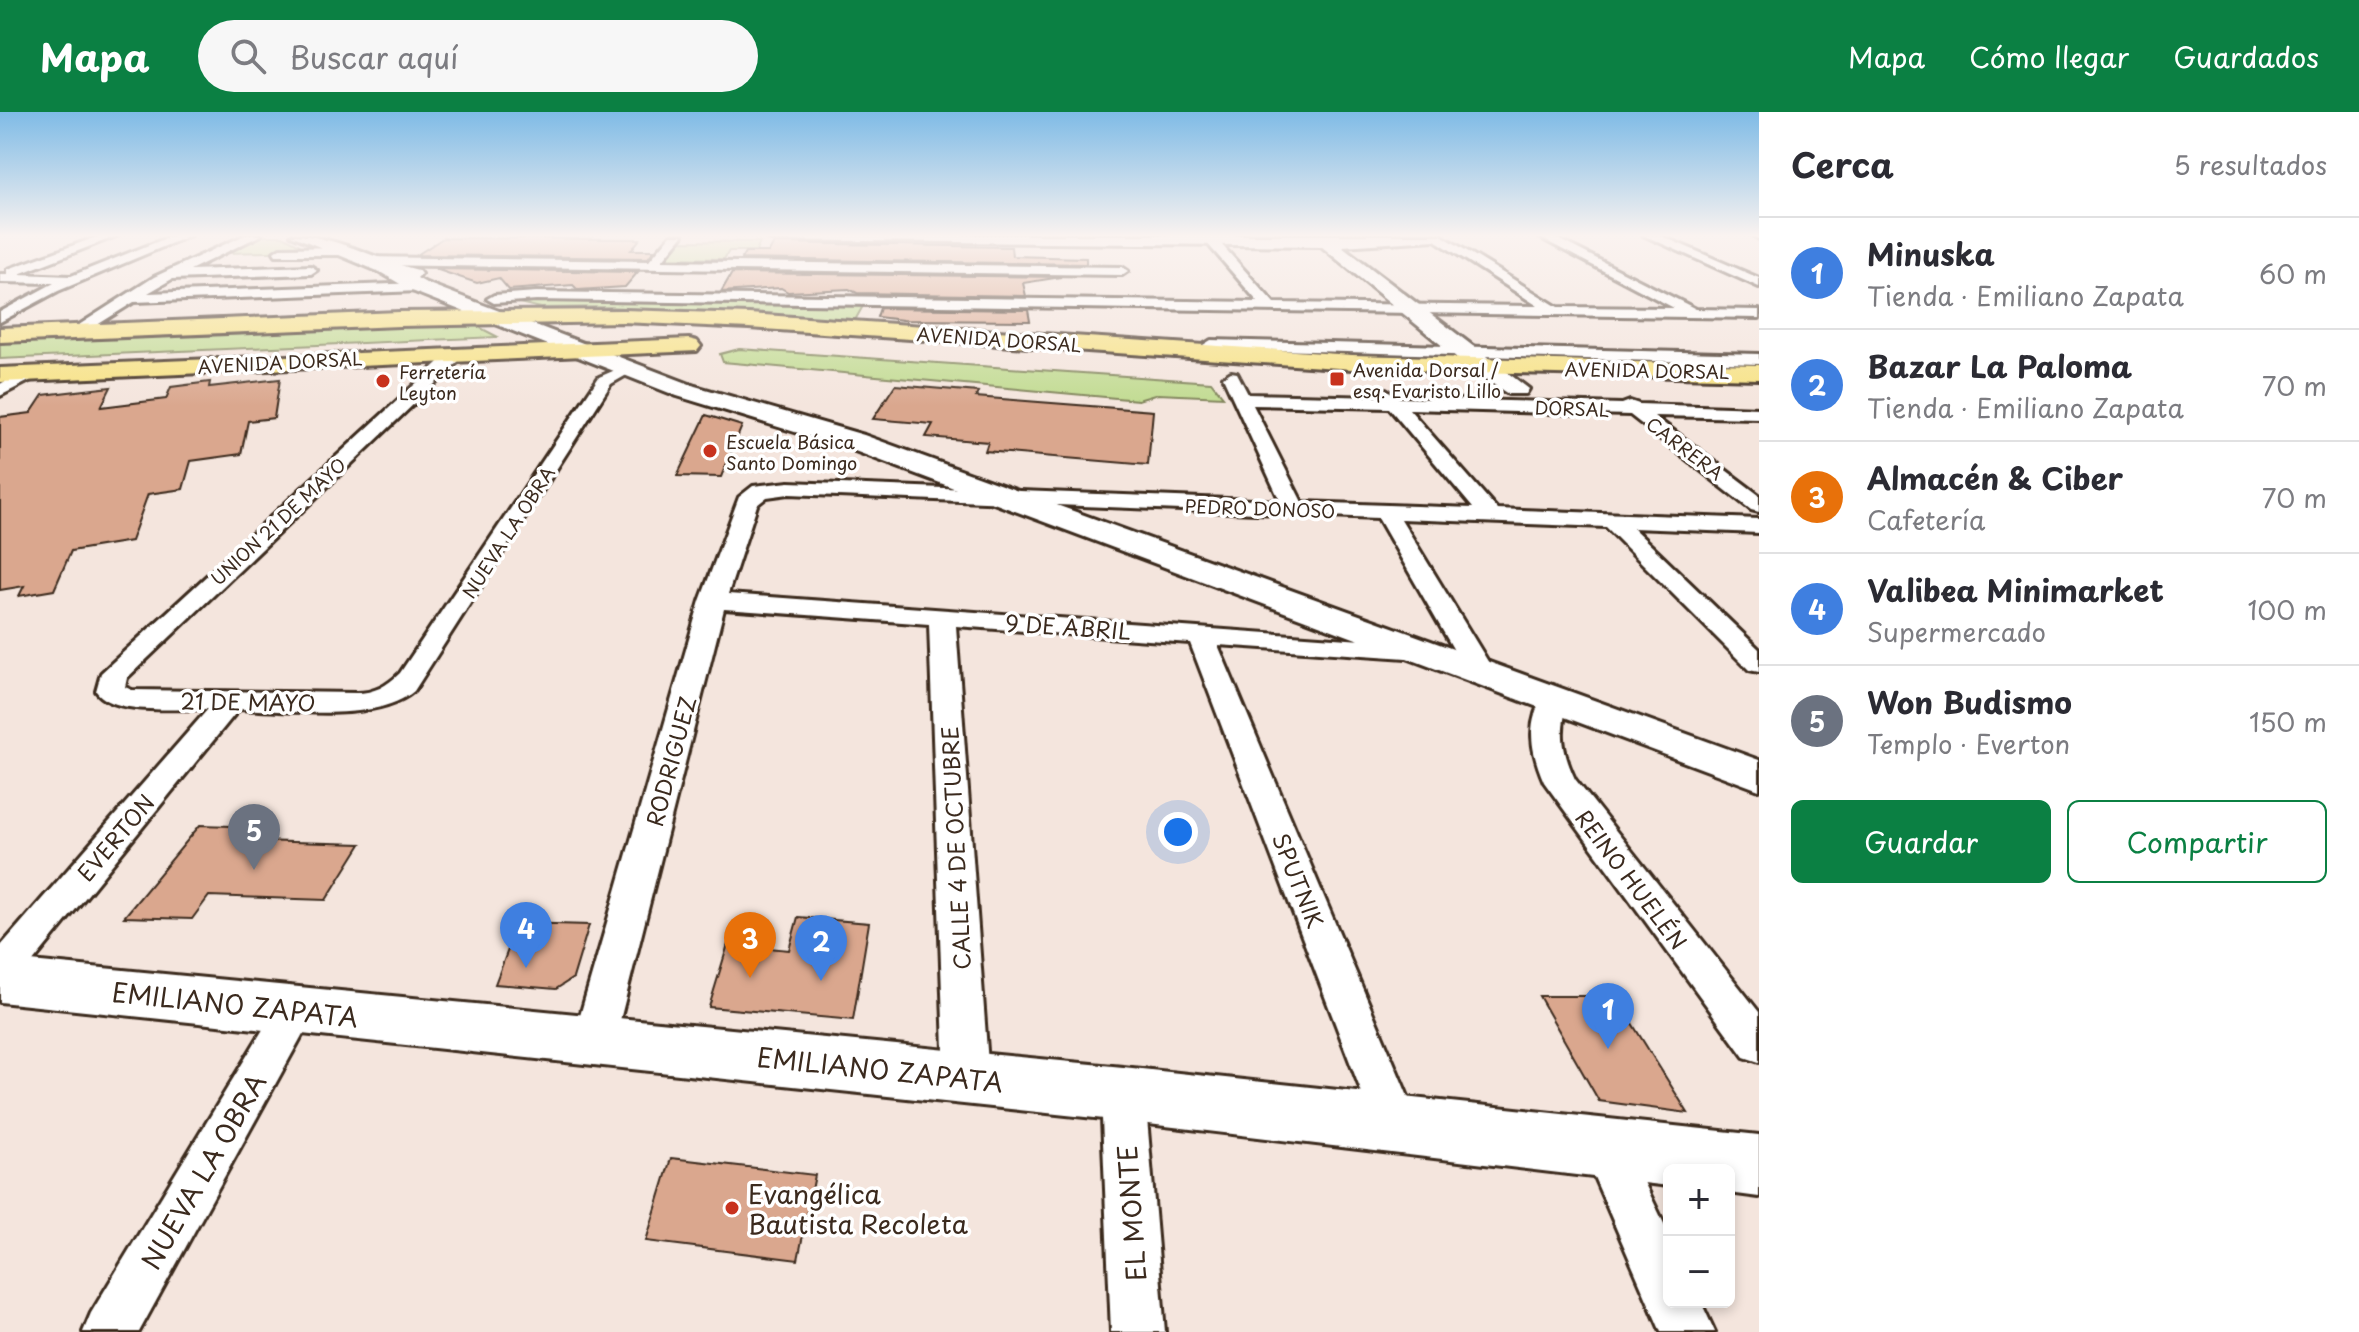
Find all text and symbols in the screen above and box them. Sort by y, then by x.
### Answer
search box [198,20,758,92]
text: Mapa [40,28,150,85]
icon: search [226,34,270,78]
text: Buscar aquí [290,34,458,79]
text: Mapa [1848,35,1925,78]
text: Cómo llegar [1969,35,2129,78]
text: Guardados [2173,35,2319,78]
text: Cerca [1791,138,1894,190]
text: 5 resultados [2174,145,2327,184]
text: Minuska [1867,231,1995,276]
text: 1 [1811,254,1823,293]
text: 60 m [2259,254,2327,293]
text: Tienda · Emiliano Zapata [1867,276,2184,315]
street label: AVENIDA DORSAL [916,320,1082,358]
text: Bazar La Paloma [1867,343,2132,388]
street label: AVENIDA DORSAL [197,344,363,380]
street label: AVENIDA DORSAL [1564,355,1730,385]
place label: Avenida Dorsal / esq. Evaristo Lillo [1353,356,1501,404]
place label: Ferretería Leyton [399,358,487,406]
text: 2 [1808,366,1826,405]
text: 70 m [2262,366,2327,405]
marker: Avenida Dorsal / esq. Evaristo Lillo [1328,370,1346,388]
marker: Ferretería Leyton [374,372,392,390]
text: Tienda · Emiliano Zapata [1867,388,2184,427]
street label: DORSAL [1534,393,1610,423]
street label: CARRERA [1641,410,1729,486]
place label: Escuela Básica Santo Domingo [726,428,857,476]
marker: Escuela Básica Santo Domingo [701,442,719,460]
street label: UNION 21 DE MAYO [204,451,352,591]
text: Almacén & Ciber [1867,455,2123,500]
street label: NUEVA LA OBRA [455,461,561,603]
text: 3 [1808,478,1826,517]
text: 70 m [2262,478,2327,517]
street label: PEDRO DONOSO [1184,492,1336,524]
text: Cafetería [1867,500,1985,539]
text: Valibea Minimarket [1867,567,2164,612]
text: 4 [1808,590,1826,629]
text: 100 m [2247,590,2327,629]
street label: 9 DE ABRIL [1004,605,1132,647]
text: Supermercado [1867,612,2046,651]
text: Won Budismo [1867,679,2072,724]
street label: 21 DE MAYO [180,683,316,719]
street label: RODRIGUEZ [637,692,703,830]
text: 5 [1809,702,1825,741]
text: 150 m [2249,702,2327,741]
text: Templo · Everton [1867,724,2070,763]
street label: CALLE 4 DE OCTUBRE [932,725,978,971]
street label: EVERTON [69,786,161,888]
button: Guardar [1791,800,2051,883]
button: Compartir [2067,800,2327,883]
street label: REINO HUELÉN [1568,802,1696,956]
pin: 5 [228,804,280,870]
your location [1158,812,1198,852]
street label: SPUTNIK [1265,827,1333,933]
pin: 4 [500,902,552,968]
pin: 3 [724,912,776,978]
pin: 2 [795,915,847,981]
street label: EMILIANO ZAPATA [110,972,360,1036]
pin: 1 [1582,983,1634,1049]
street label: EMILIANO ZAPATA [755,1037,1005,1101]
street label: NUEVA LA OBRA [131,1066,275,1276]
street label: EL MONTE [1107,1144,1155,1282]
map controls [1663,1164,1735,1308]
button: + [1663,1164,1735,1236]
place label: Evangélica Bautista Recoleta [748,1174,969,1243]
marker: Evangélica Bautista Recoleta [723,1199,741,1217]
button: − [1663,1236,1735,1308]

